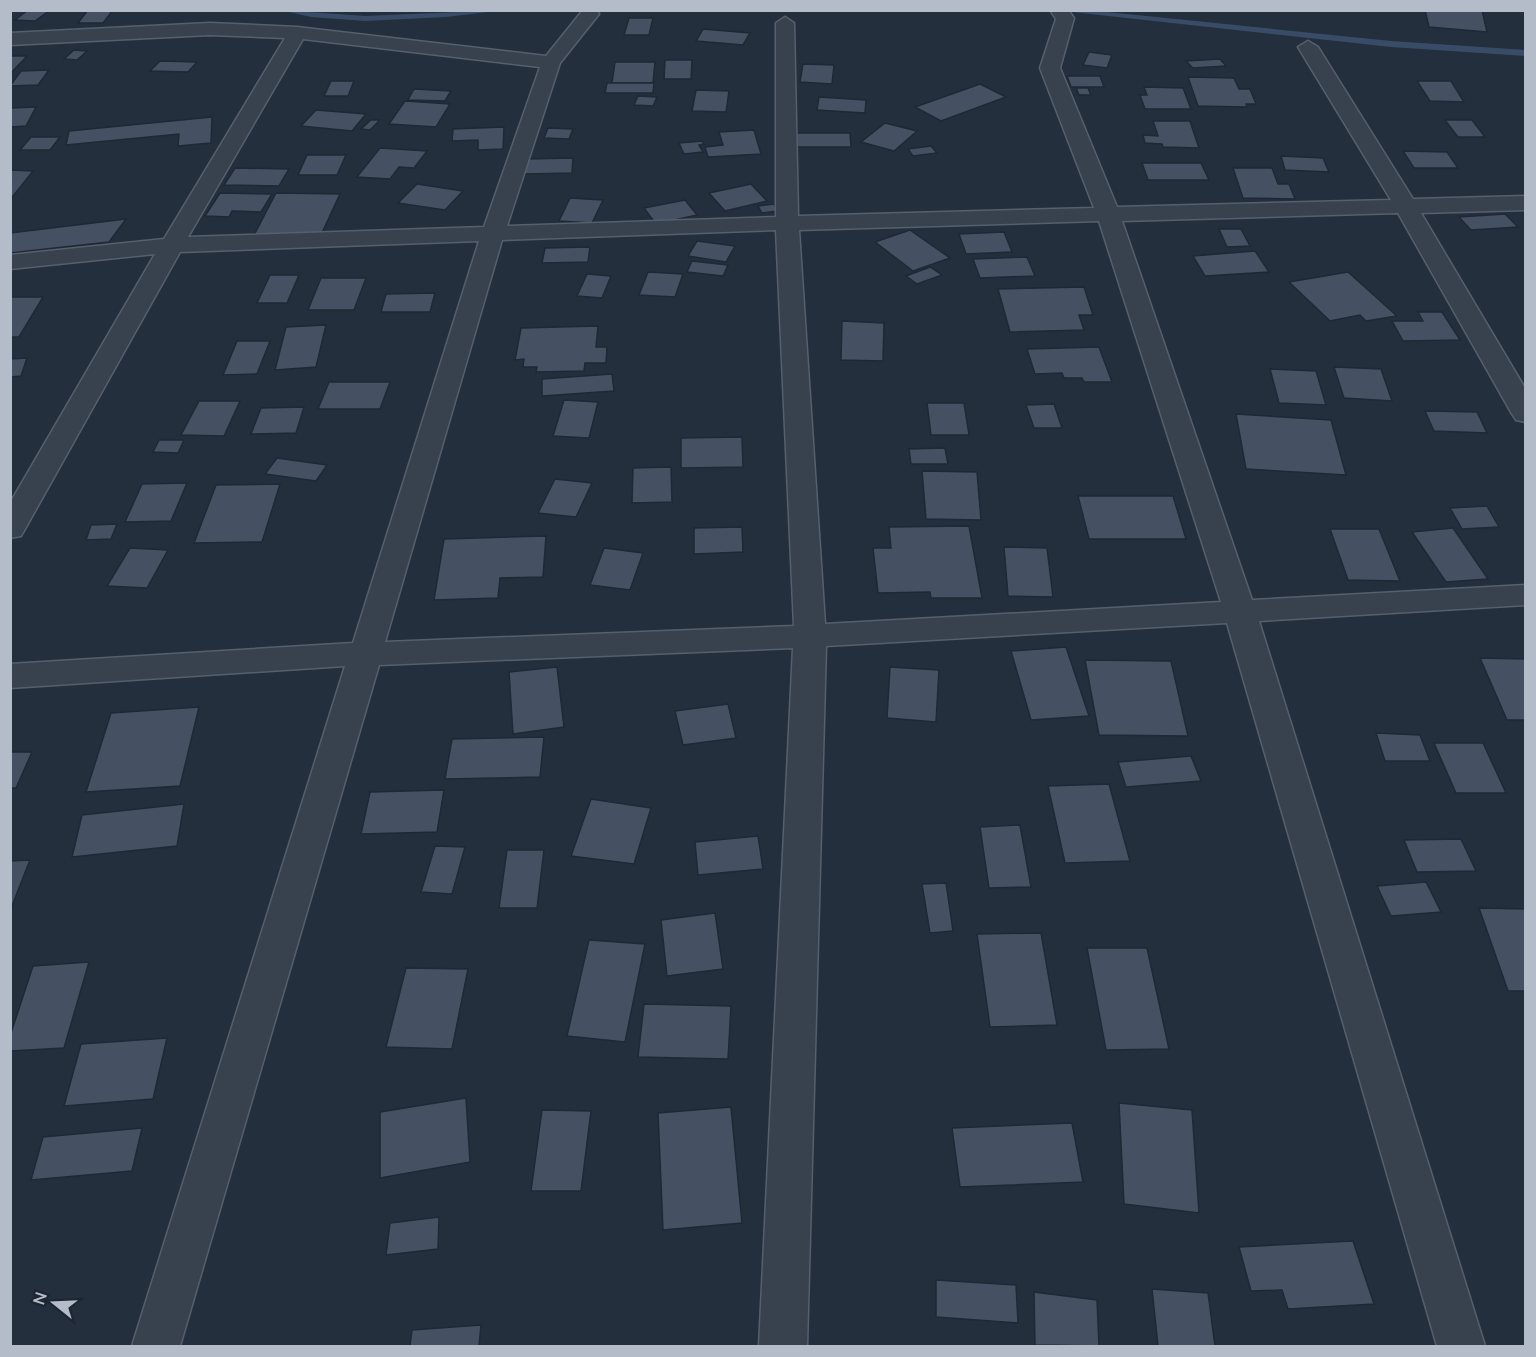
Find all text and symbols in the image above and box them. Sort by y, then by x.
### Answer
north arrow [24,1273,84,1333]
text: N [28,1289,50,1307]

